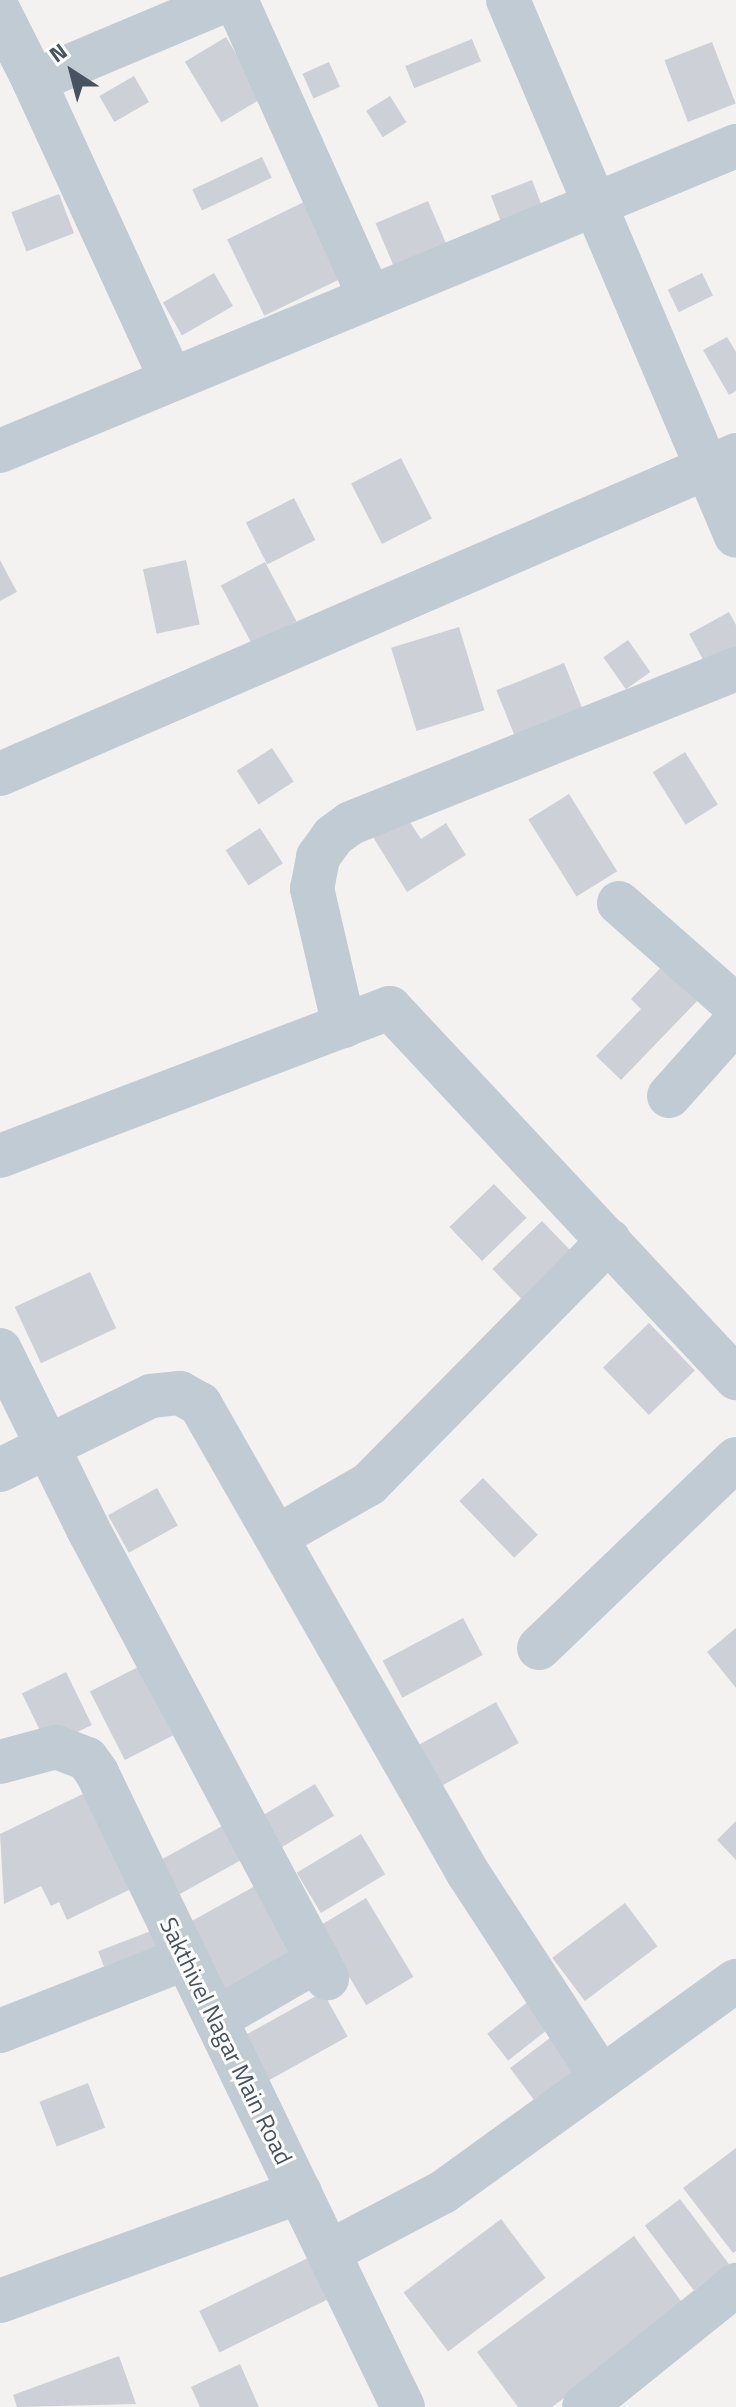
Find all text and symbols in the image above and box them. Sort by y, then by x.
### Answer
north arrow [32,32,112,112]
text: N [42,34,74,71]
street label: Sakthivel Nagar Main Road [154,1913,298,2169]

